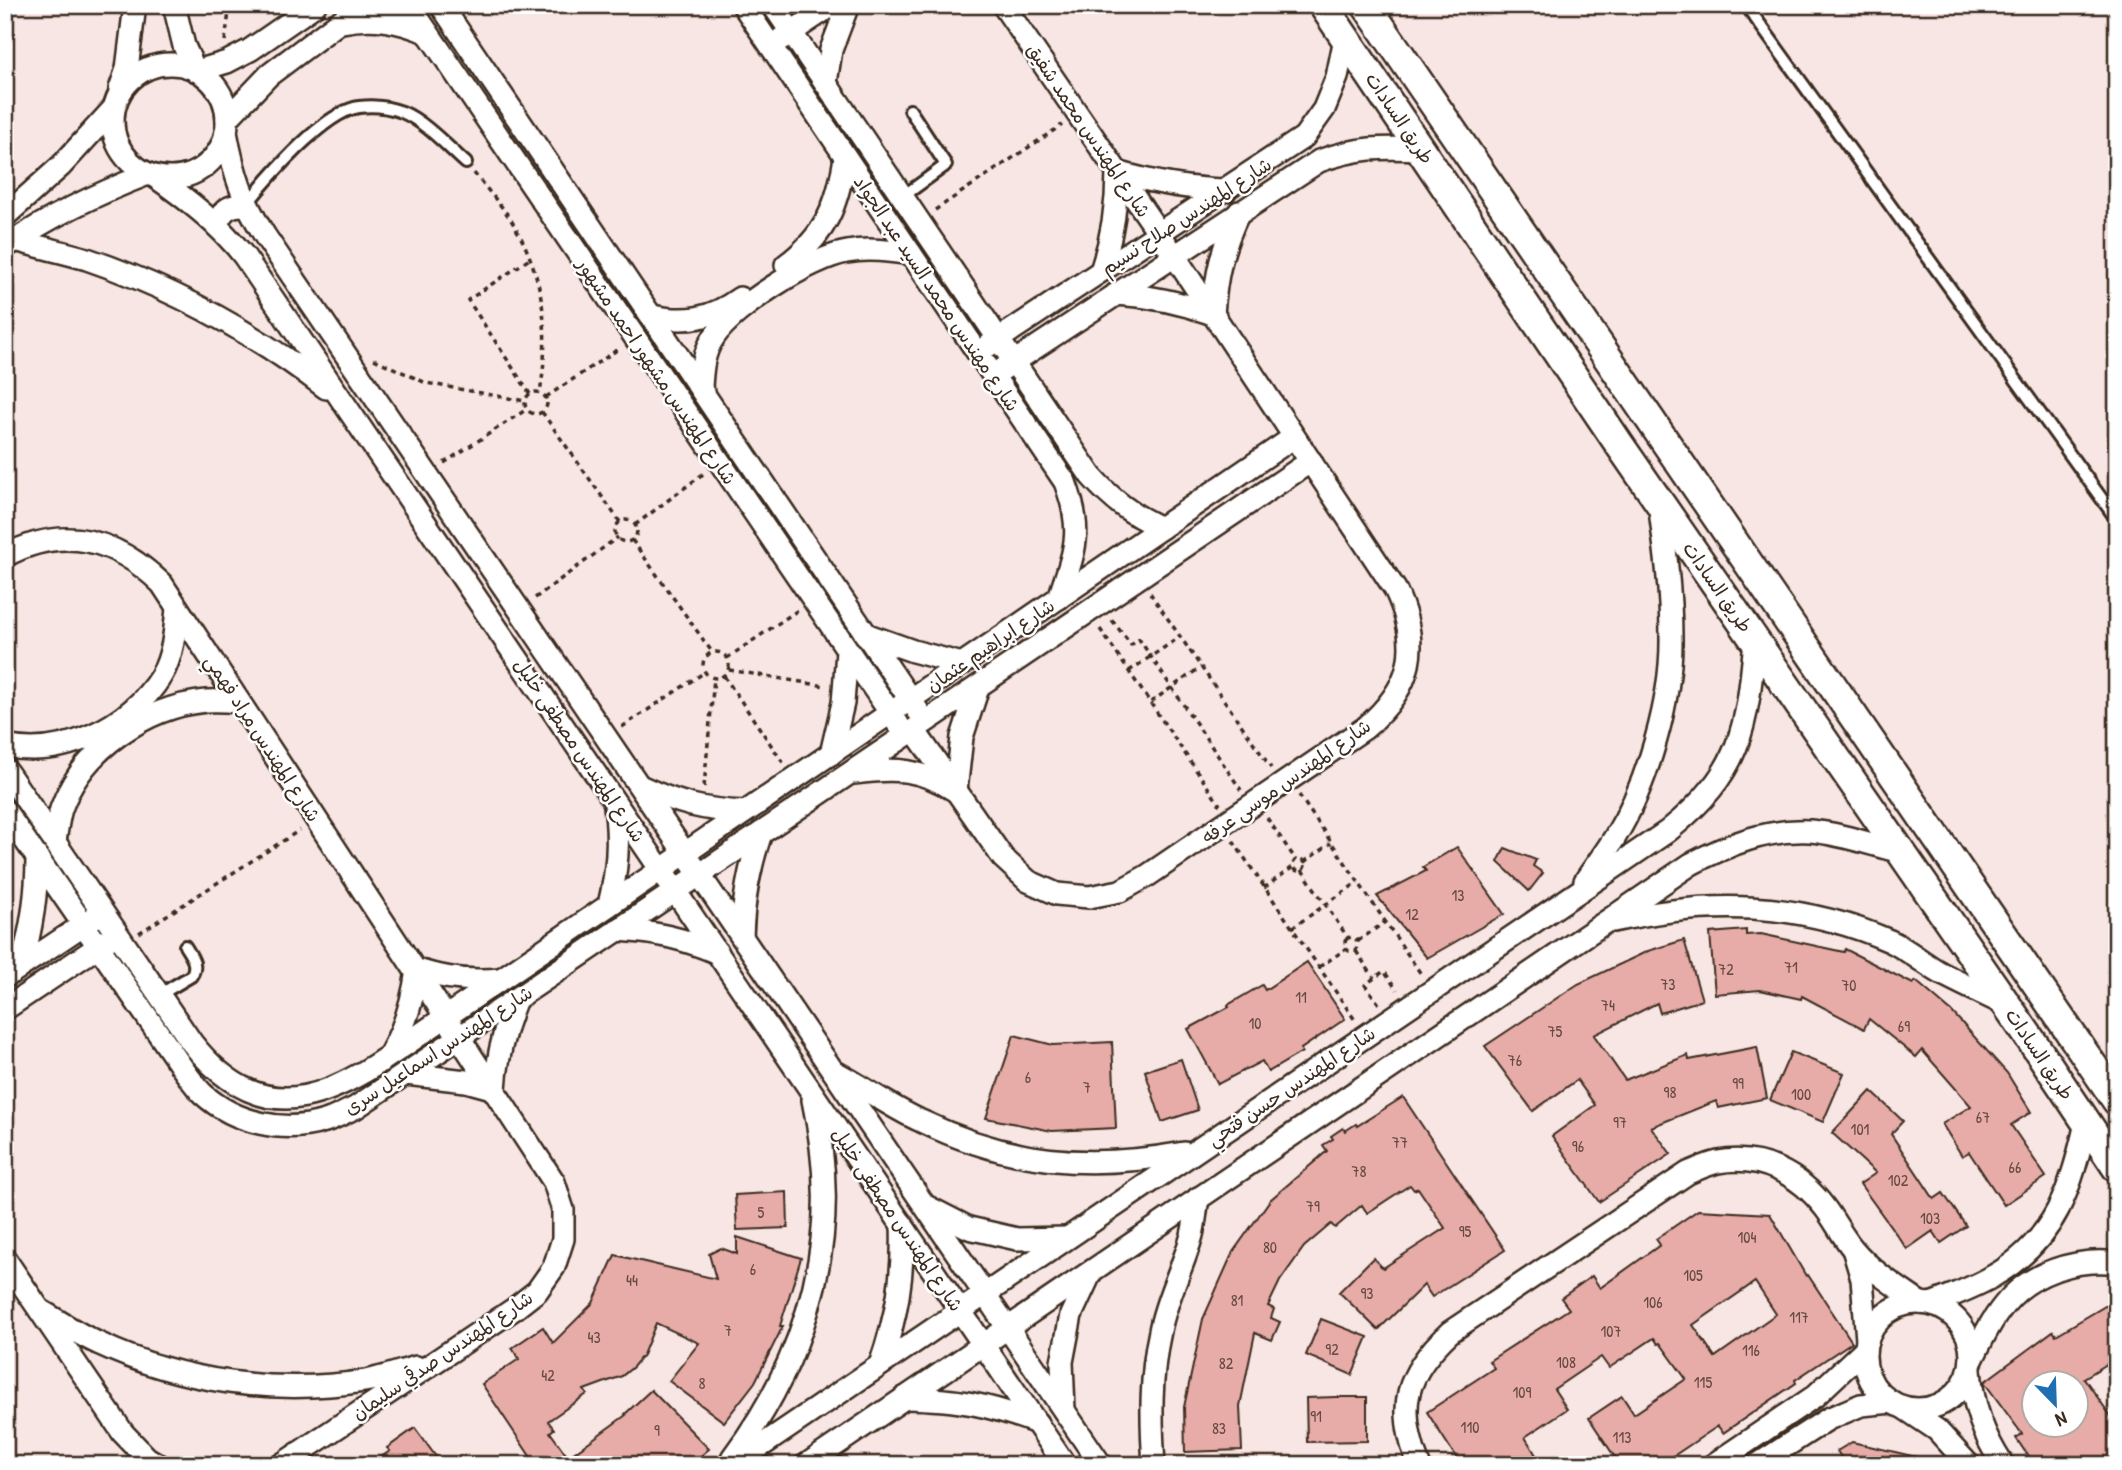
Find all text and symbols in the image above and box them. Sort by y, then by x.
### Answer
street label: شارع المهندس محمد شفيق [1020,38,1157,223]
street label: طريق السادات [1360,67,1440,169]
street label: شارع المهندس صلاح نسيم [1096,151,1277,283]
street label: شارع مهندس محمد السيد عبد الجواد [847,170,1026,417]
street label: شارع المهندس مشهور احمد مشهور [569,251,743,490]
street label: طريق السادات [1677,536,1759,638]
street label: شارع ابراهيم عثمان [920,592,1061,699]
street label: شارع المهندس مراد فهمي [196,649,327,829]
street label: شارع المهندس مصطفى خليل [508,653,652,848]
street label: شارع المهندس موسى عرفه [1196,713,1376,850]
house number: 13 [1452,884,1464,906]
house number: 12 [1405,903,1419,925]
house number: 71 [1784,956,1798,978]
house number: 72 [1718,958,1734,980]
house number: 73 [1660,973,1676,995]
house number: 70 [1841,974,1857,996]
street label: شارع المهندس اسماعيل سرى [339,979,538,1122]
house number: 11 [1295,986,1307,1008]
house number: 74 [1601,994,1615,1016]
street label: طريق السادات [2000,1003,2080,1105]
house number: 10 [1249,1012,1261,1034]
house number: 69 [1898,1015,1910,1037]
street label: شارع المهندس حسن فتحي [1202,1020,1383,1155]
house number: 75 [1548,1020,1563,1042]
house number: 76 [1508,1049,1522,1071]
house number: 6 [1025,1066,1031,1088]
house number: 99 [1732,1072,1744,1094]
house number: 7 [1083,1076,1091,1098]
house number: 98 [1664,1081,1676,1103]
house number: 100 [1791,1083,1811,1105]
house number: 67 [1976,1106,1990,1128]
house number: 97 [1613,1111,1627,1133]
house number: 101 [1851,1118,1870,1140]
street label: شارع المهندس مصطفى خليل [826,1122,970,1317]
house number: 77 [1392,1131,1408,1153]
house number: 96 [1572,1135,1584,1157]
house number: 66 [2009,1156,2021,1178]
house number: 78 [1352,1160,1366,1182]
house number: 102 [1888,1169,1909,1191]
house number: 79 [1306,1195,1320,1217]
house number: 5 [758,1201,765,1223]
house number: 103 [1920,1207,1940,1229]
house number: 95 [1459,1220,1472,1242]
house number: 104 [1738,1226,1756,1248]
house number: 80 [1263,1236,1277,1258]
house number: 6 [750,1258,756,1280]
house number: 105 [1683,1264,1703,1286]
house number: 44 [626,1269,638,1291]
house number: 93 [1360,1282,1374,1304]
street label: شارع المهندس صدقي سليمان [346,1285,538,1426]
house number: 81 [1231,1289,1244,1311]
house number: 106 [1643,1291,1663,1313]
house number: 117 [1789,1306,1809,1328]
house number: 7 [724,1319,732,1341]
house number: 107 [1601,1320,1622,1342]
house number: 43 [587,1326,601,1348]
house number: 92 [1325,1338,1339,1360]
house number: 116 [1742,1339,1760,1361]
house number: 108 [1556,1351,1576,1373]
house number: 82 [1219,1352,1234,1374]
house number: 42 [541,1364,555,1386]
north arrow [2021,1368,2090,1438]
house number: 115 [1694,1371,1712,1393]
house number: 8 [699,1372,706,1394]
house number: 109 [1513,1381,1532,1403]
house number: 91 [1310,1405,1322,1427]
text: N [2052,1406,2071,1434]
house number: 110 [1461,1416,1479,1438]
house number: 83 [1212,1417,1226,1439]
house number: 9 [654,1419,660,1441]
house number: 113 [1613,1426,1631,1448]

